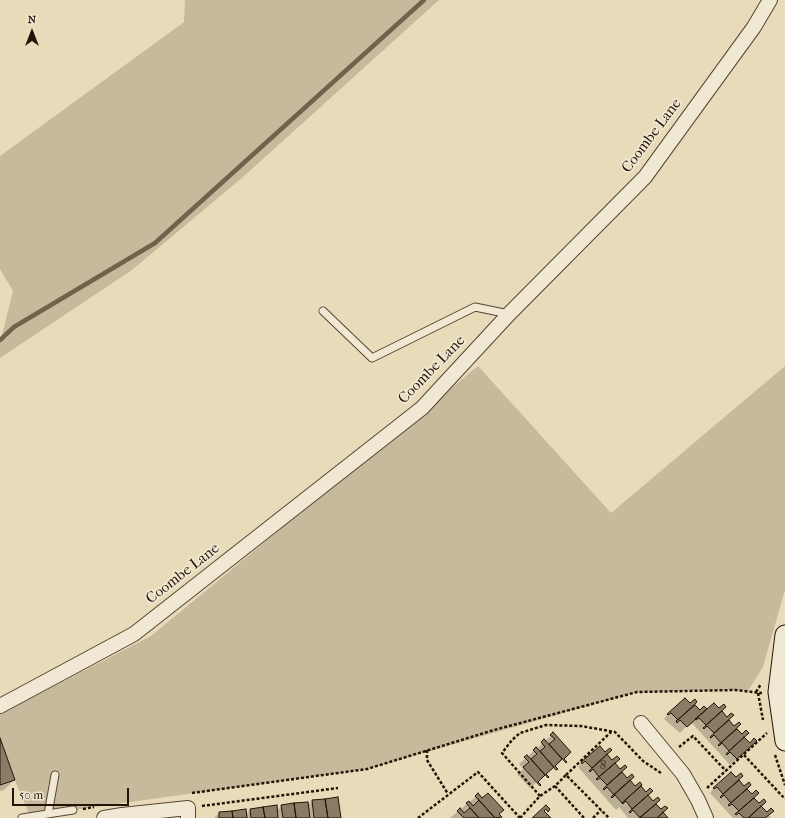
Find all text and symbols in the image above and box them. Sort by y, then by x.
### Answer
north arrow [12,12,52,52]
text: N [28,13,36,26]
street label: Coombe Lane [618,95,686,177]
street label: Coombe Lane [395,332,469,408]
street label: Coombe Lane [143,540,223,608]
house number: 8 [600,758,606,774]
scale bar [14,780,131,806]
text: 50 m [19,788,43,802]

